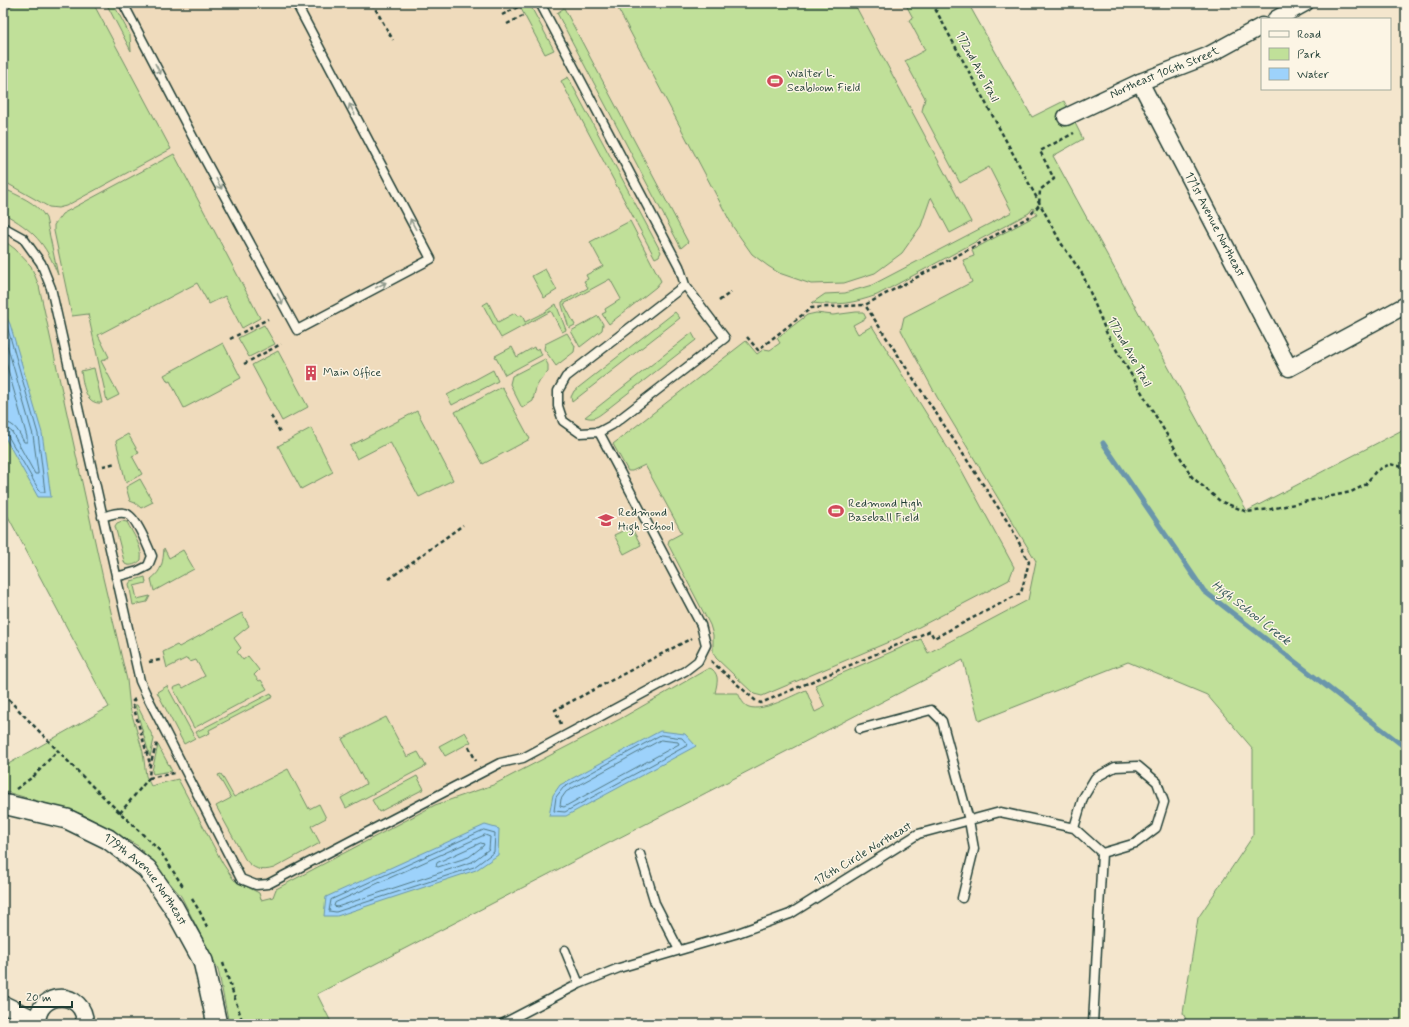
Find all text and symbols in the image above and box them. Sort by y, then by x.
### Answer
legend [1261,18,1391,90]
text: Road [1297,27,1321,43]
street label: 172nd Ave Trail [952,29,1002,105]
street label: Northeast 106th Street [1107,43,1222,103]
text: Park [1297,47,1321,63]
one-way arrow [155,63,162,75]
place label: Walter L. Seabloom Field [787,66,860,96]
text: Water [1297,67,1329,83]
sports icon: Walter L. Seabloom Field [766,72,784,90]
one-way arrow [348,103,356,115]
street label: 171st Avenue Northeast [1180,170,1249,281]
one-way arrow [215,178,223,190]
one-way arrow [409,218,416,230]
one-way arrow [375,281,387,288]
one-way arrow [277,293,284,305]
street label: 172nd Ave Trail [1103,314,1155,390]
building icon: Main Office [302,364,320,382]
place label: Main Office [323,365,381,381]
place label: Redmond High Baseball Field [848,496,922,526]
sports icon: Redmond High Baseball Field [827,502,845,520]
place label: Redmond High School [618,505,674,536]
school or university icon: Redmond High School [597,511,615,529]
water label: High School Creek [1207,577,1295,652]
street label: 176th Circle Northeast [811,818,916,890]
street label: 179th Avenue Northeast [101,830,190,929]
scale bar [20,983,72,1009]
text: 20 m [26,990,52,1006]

